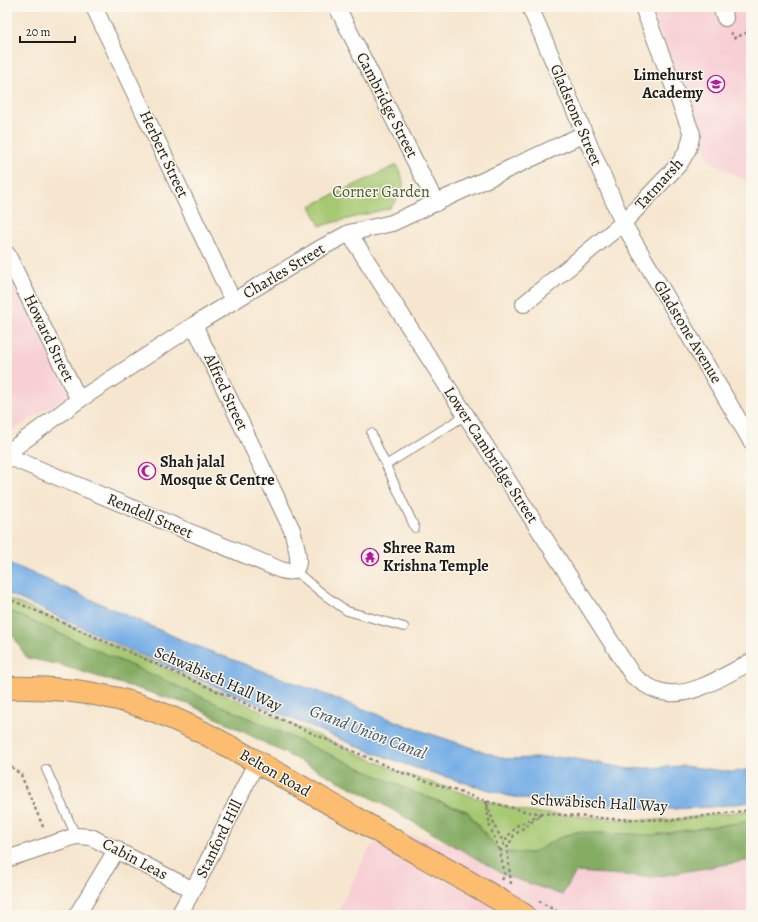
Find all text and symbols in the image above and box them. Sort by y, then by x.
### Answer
scale bar [20,18,75,44]
text: 20 m [26,24,50,40]
street label: Cambridge Street [351,48,423,162]
street label: Gladstone Street [545,61,607,169]
place label: Limehurst Academy [633,64,704,104]
school or university icon: Limehurst Academy [706,74,726,94]
street label: Herbert Street [134,107,194,201]
street label: Tatmarsh [630,153,688,215]
park label: Corner Garden [332,181,430,203]
street label: Charles Street [239,238,329,304]
street label: Gladstone Avenue [648,276,728,388]
street label: Howard Street [18,290,80,386]
street label: Alfred Street [198,349,253,434]
street label: Lower Cambridge Street [438,382,544,528]
place label: Shah jalal Mosque & Centre [160,451,275,491]
mosque icon: Shah jalal Mosque & Centre [137,461,157,481]
street label: Rendell Street [104,488,196,544]
place label: Shree Ram Krishna Temple [383,537,489,577]
temple icon: Shree Ram Krishna Temple [360,547,380,567]
street label: Schwäbisch Hall Way [151,641,286,717]
water label: Grand Union Canal [306,699,430,765]
street label: Belton Road [235,744,315,802]
street label: Schwäbisch Hall Way [530,788,669,818]
street label: Stanford Hill [191,796,248,882]
street label: Cabin Leas [98,833,172,885]

